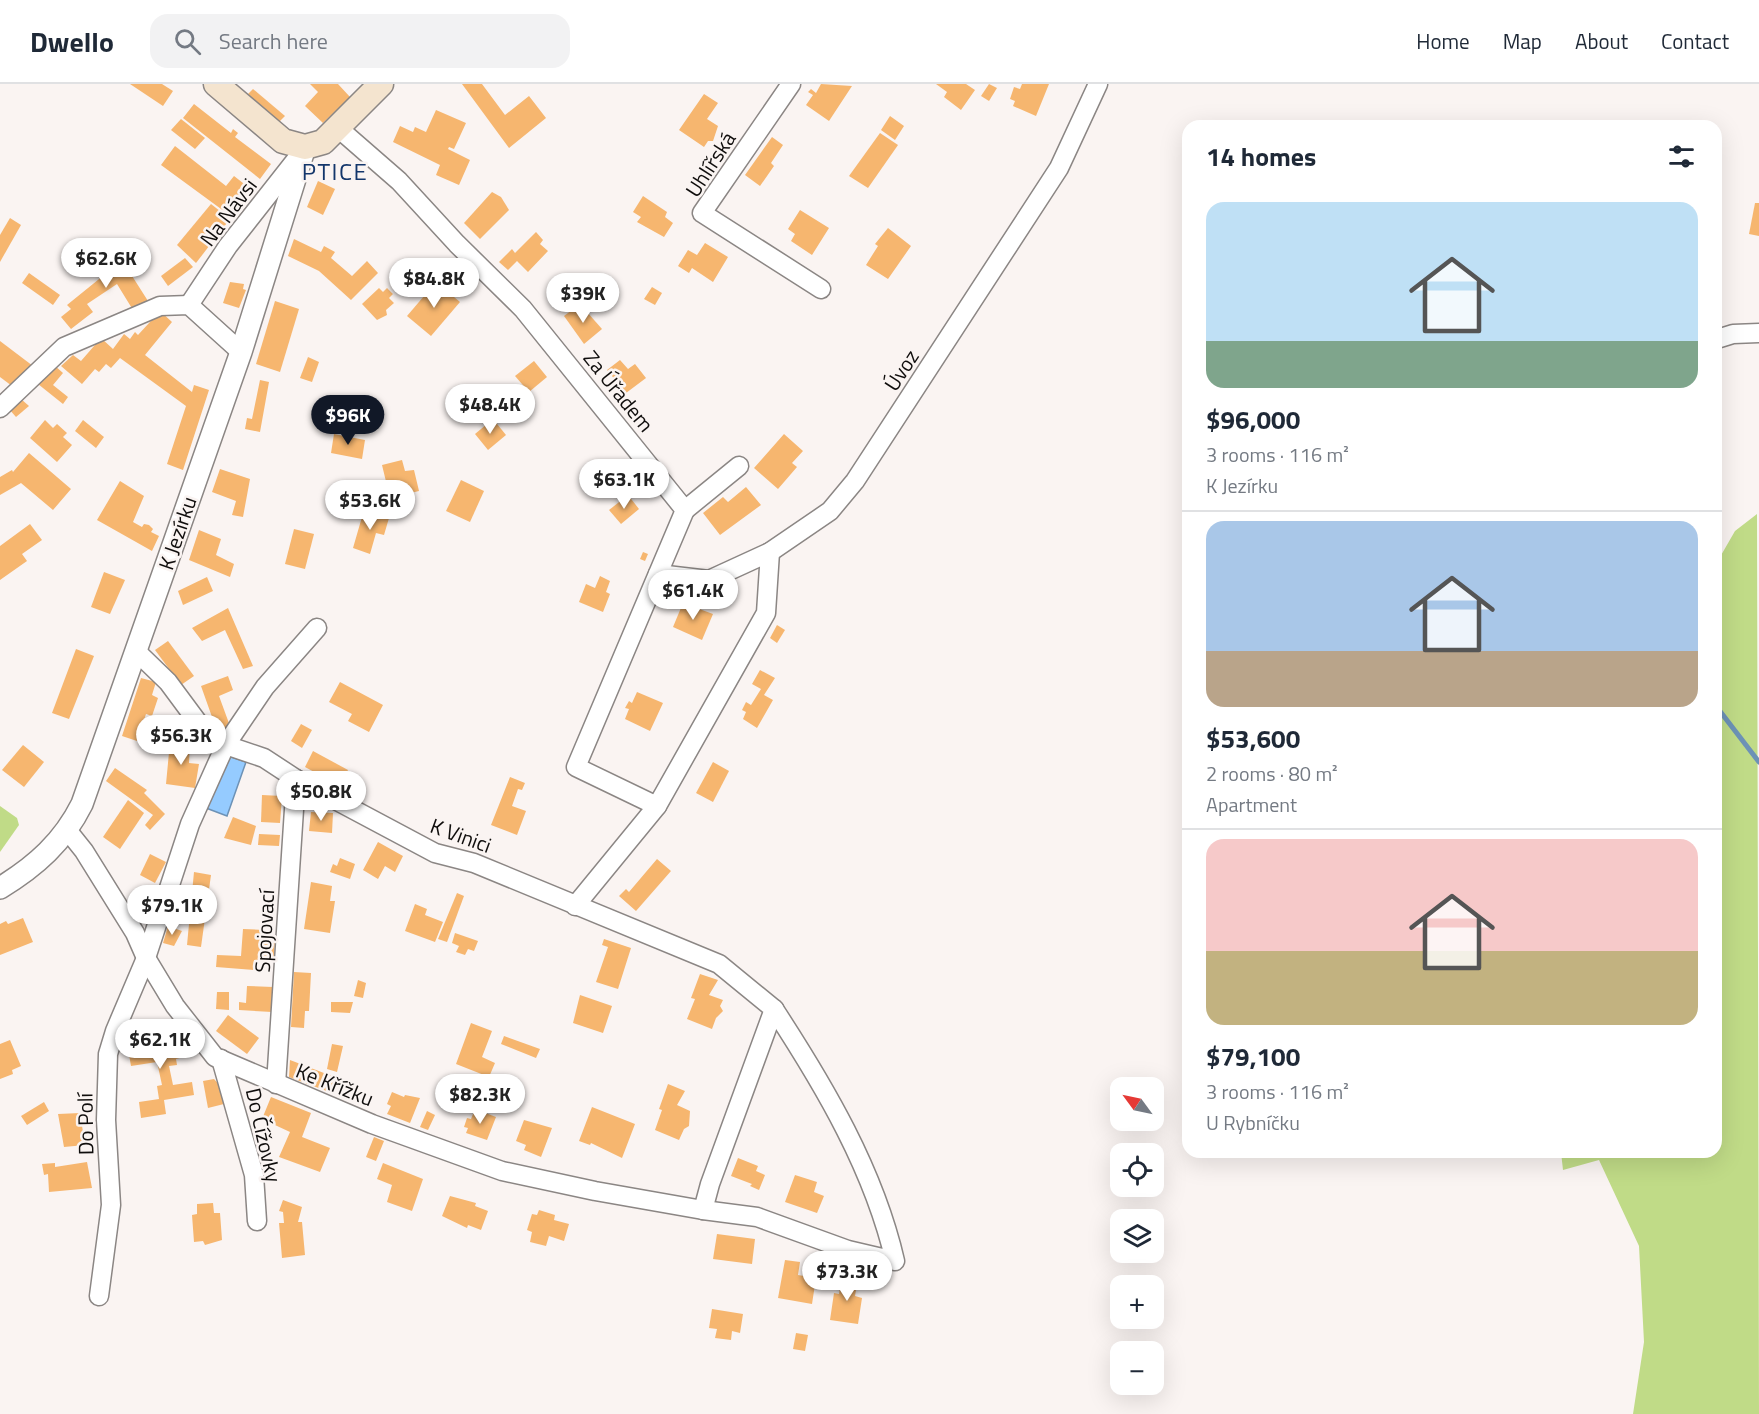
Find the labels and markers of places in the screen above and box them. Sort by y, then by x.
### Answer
pin: $62.6K [57,238,155,289]
pin: $84.8K [385,258,483,309]
pin: $39K [547,273,619,324]
pin: $48.4K [441,384,539,435]
pin: $96K [312,395,384,446]
pin: $63.1K [575,459,673,510]
pin: $53.6K [321,480,419,531]
pin: $61.4K [644,570,742,621]
pin: $56.3K [132,715,230,766]
pin: $50.8K [272,771,370,822]
pin: $79.1K [123,885,221,936]
pin: $62.1K [111,1019,209,1070]
pin: $82.3K [431,1074,529,1125]
pin: $73.3K [798,1251,896,1302]

